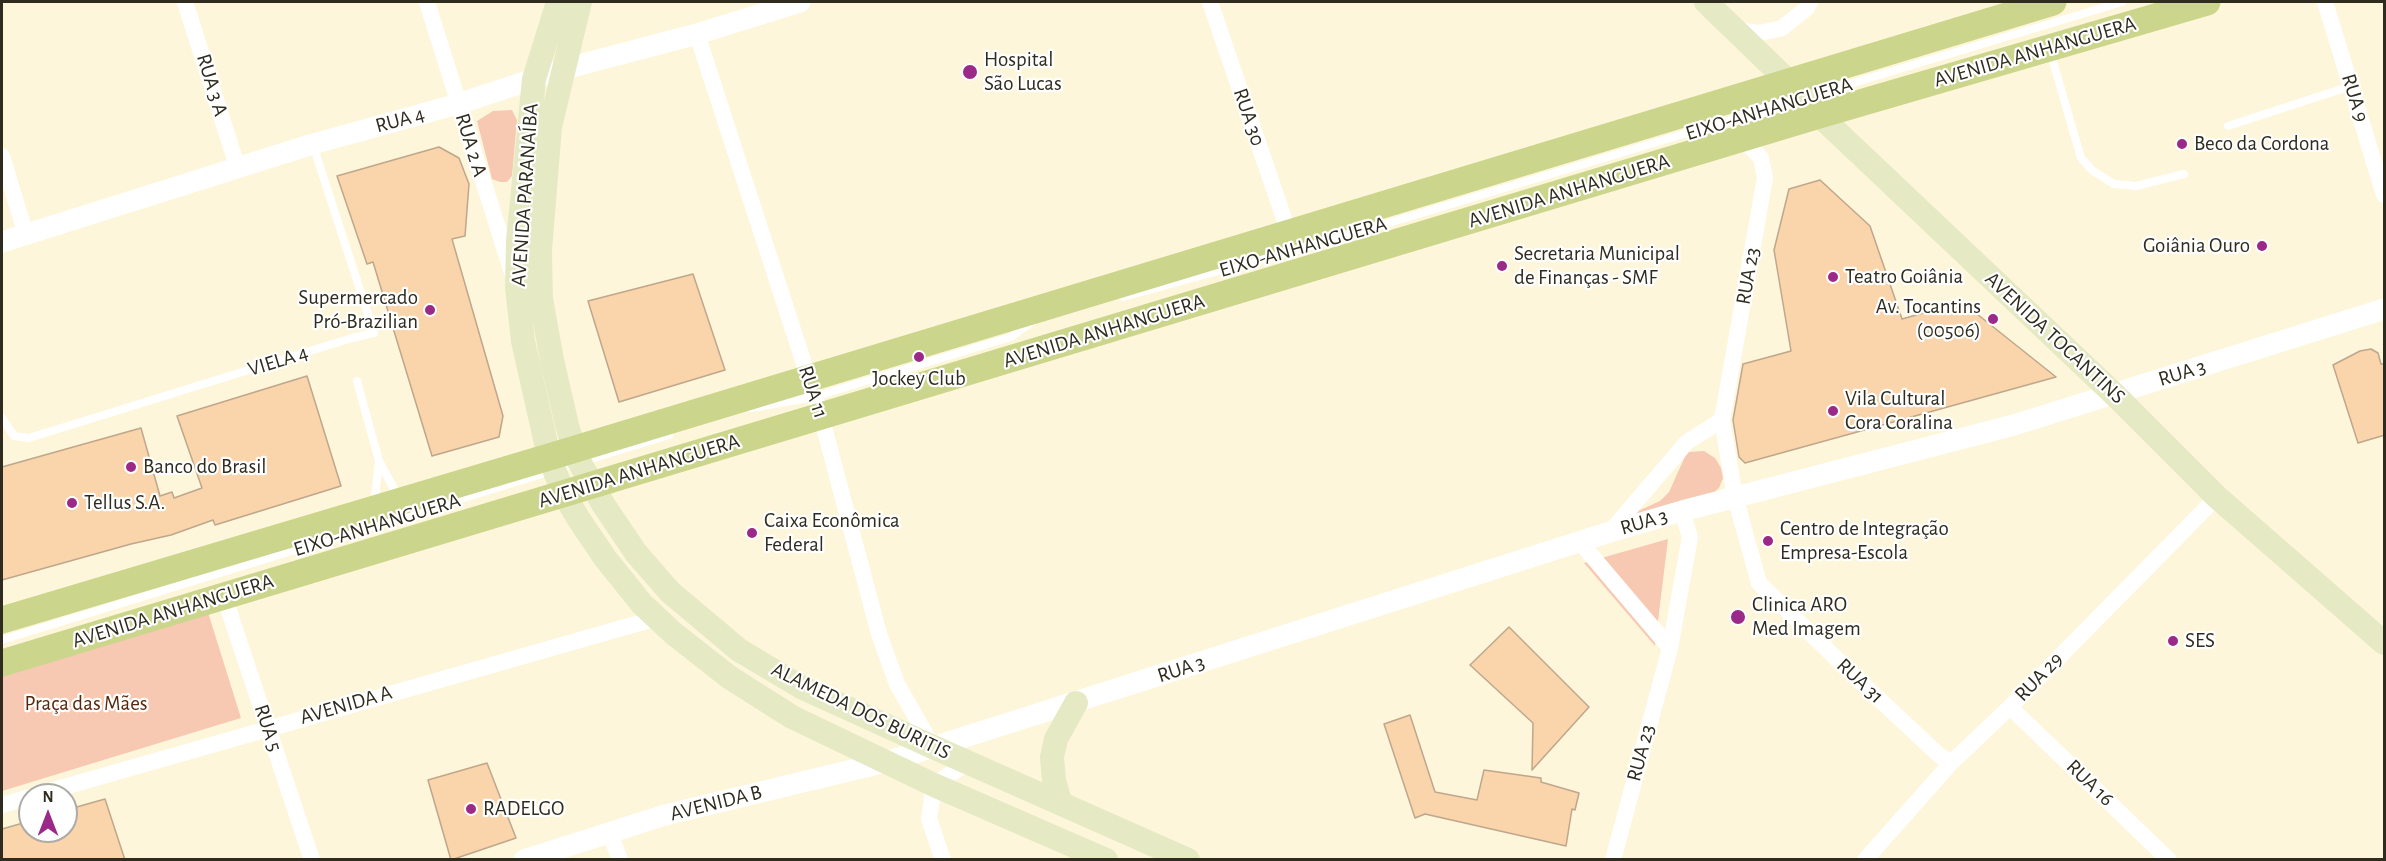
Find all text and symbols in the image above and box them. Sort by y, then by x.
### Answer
street label: AVENIDA ANHANGUERA [1931,11,2139,93]
place label: Hospital São Lucas [984,47,1062,97]
street label: RUA 3 A [191,51,233,119]
marker: Hospital São Lucas [961,63,979,81]
street label: RUA 9 [2336,71,2374,125]
street label: EIXO-ANHANGUERA [1683,72,1855,146]
street label: RUA 30 [1227,85,1271,149]
street label: RUA 4 [373,101,427,139]
street label: AVENIDA PARANAÍBA [506,102,544,288]
street label: RUA 2 A [449,110,493,180]
place label: Beco da Cordona [2194,131,2330,157]
marker: Beco da Cordona [2175,137,2189,151]
street label: AVENIDA ANHANGUERA [1465,148,1673,234]
street label: EIXO-ANHANGUERA [1216,211,1390,283]
place label: Goiânia Ouro [2143,233,2250,259]
marker: Goiânia Ouro [2255,239,2269,253]
place label: Secretaria Municipal de Finanças - SMF [1514,241,1680,291]
street label: RUA 23 [1731,245,1765,307]
marker: Secretaria Municipal de Finanças - SMF [1495,259,1509,273]
place label: Teatro Goiânia [1845,264,1963,290]
street label: AVENIDA TOCANTINS [1980,267,2130,409]
marker: Teatro Goiânia [1826,270,1840,284]
place label: Supermercado Pró-Brazilian [298,285,418,335]
street label: AVENIDA ANHANGUERA [1000,288,1208,374]
place label: Av. Tocantins (00506) [1876,294,1981,344]
marker: Supermercado Pró-Brazilian [423,303,437,317]
marker: Av. Tocantins (00506) [1986,312,2000,326]
street label: VIELA 4 [245,340,311,382]
marker: Jockey Club [912,350,926,364]
street label: RUA 3 [2155,354,2209,392]
street label: RUA 11 [793,362,833,422]
place label: Jockey Club [872,366,966,392]
place label: Vila Cultural Cora Coralina [1845,386,1953,436]
marker: Vila Cultural Cora Coralina [1826,404,1840,418]
street label: AVENIDA ANHANGUERA [535,428,743,514]
place label: Banco do Brasil [143,454,267,480]
marker: Banco do Brasil [124,460,138,474]
street label: EIXO-ANHANGUERA [291,488,463,562]
place label: Tellus S.A. [84,490,165,516]
marker: Tellus S.A. [65,496,79,510]
street label: RUA 3 [1617,503,1671,541]
place label: Caixa Econômica Federal [764,508,900,558]
place label: Centro de Integração Empresa-Escola [1780,516,1949,566]
marker: Caixa Econômica Federal [745,526,759,540]
marker: Centro de Integração Empresa-Escola [1761,534,1775,548]
street label: AVENIDA ANHANGUERA [69,568,277,654]
place label: Clinica ARO Med Imagem [1752,592,1861,642]
marker: Clinica ARO Med Imagem [1729,608,1747,626]
place label: SES [2185,628,2215,654]
marker: SES [2166,634,2180,648]
street label: RUA 29 [2009,647,2069,707]
street label: RUA 3 [1154,650,1208,688]
street label: RUA 31 [1831,653,1889,709]
street label: ALAMEDA DOS BURITIS [767,657,955,765]
street label: AVENIDA A [297,680,395,730]
park label: Praça das Mães [24,691,148,717]
street label: RUA 5 [249,701,287,755]
street label: RUA 23 [1621,722,1661,784]
street label: RUA 16 [2061,754,2119,812]
street label: AVENIDA B [667,779,765,827]
north arrow [18,783,78,843]
text: N [42,789,54,805]
place label: RADELGO [483,796,564,822]
marker: RADELGO [464,802,478,816]

